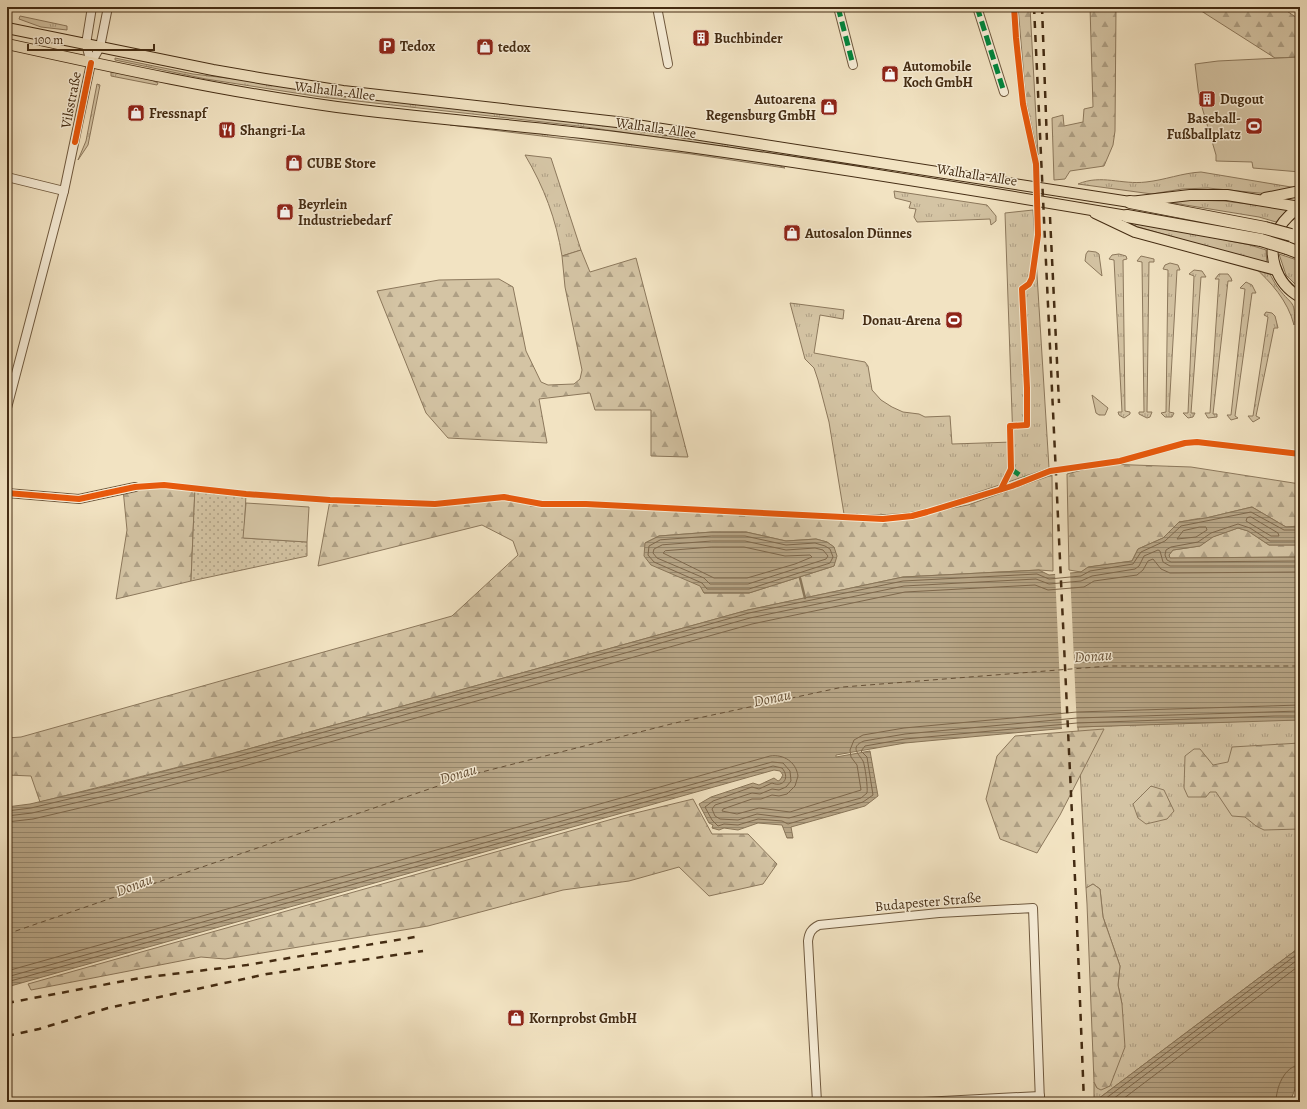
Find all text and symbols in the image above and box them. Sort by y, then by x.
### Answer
scale bar [28,26,154,52]
building icon: Buchbinder [691,28,711,48]
place label: Buchbinder [714,29,783,48]
text: 100 m [34,32,63,48]
parking icon: Tedox [377,36,397,56]
place label: Tedox [400,37,435,56]
shop icon: tedox [475,37,495,57]
place label: tedox [498,38,531,57]
place label: Automobile Koch GmbH [902,57,973,92]
shop icon: Automobile Koch GmbH [880,64,900,84]
street label: Vilsstraße [56,70,86,131]
street label: Walhalla-Allee [293,77,376,105]
building icon: Dugout [1197,89,1217,109]
place label: Autoarena Regensburg GmbH [706,90,816,125]
place label: Dugout [1220,90,1264,109]
shop icon: Autoarena Regensburg GmbH [819,97,839,117]
shop icon: Fressnapf [126,103,146,123]
place label: Fressnapf [149,104,209,123]
place label: Baseball- Fußballplatz [1167,109,1242,144]
street label: Walhalla-Allee [614,113,697,143]
sports icon: Baseball- Fußballplatz [1244,116,1264,136]
restaurant icon: Shangri-La [217,120,237,140]
place label: Shangri-La [240,121,306,140]
shop icon: CUBE Store [284,153,304,173]
place label: CUBE Store [307,154,376,173]
street label: Walhalla-Allee [934,159,1019,191]
place label: Beyrlein Industriebedarf [298,195,393,230]
shop icon: Beyrlein Industriebedarf [275,202,295,222]
shop icon: Autosalon Dünnes [782,223,802,243]
place label: Autosalon Dünnes [804,224,912,243]
sports icon: Donau-Arena [944,310,964,330]
place label: Donau-Arena [862,311,941,330]
water label: Donau [1073,645,1113,667]
water label: Donau [751,684,793,712]
water label: Donau [437,759,479,789]
water label: Donau [113,869,155,901]
street label: Budapester Straße [874,888,982,916]
shop icon: Kornprobst GmbH [506,1008,526,1028]
place label: Kornprobst GmbH [529,1009,637,1028]

